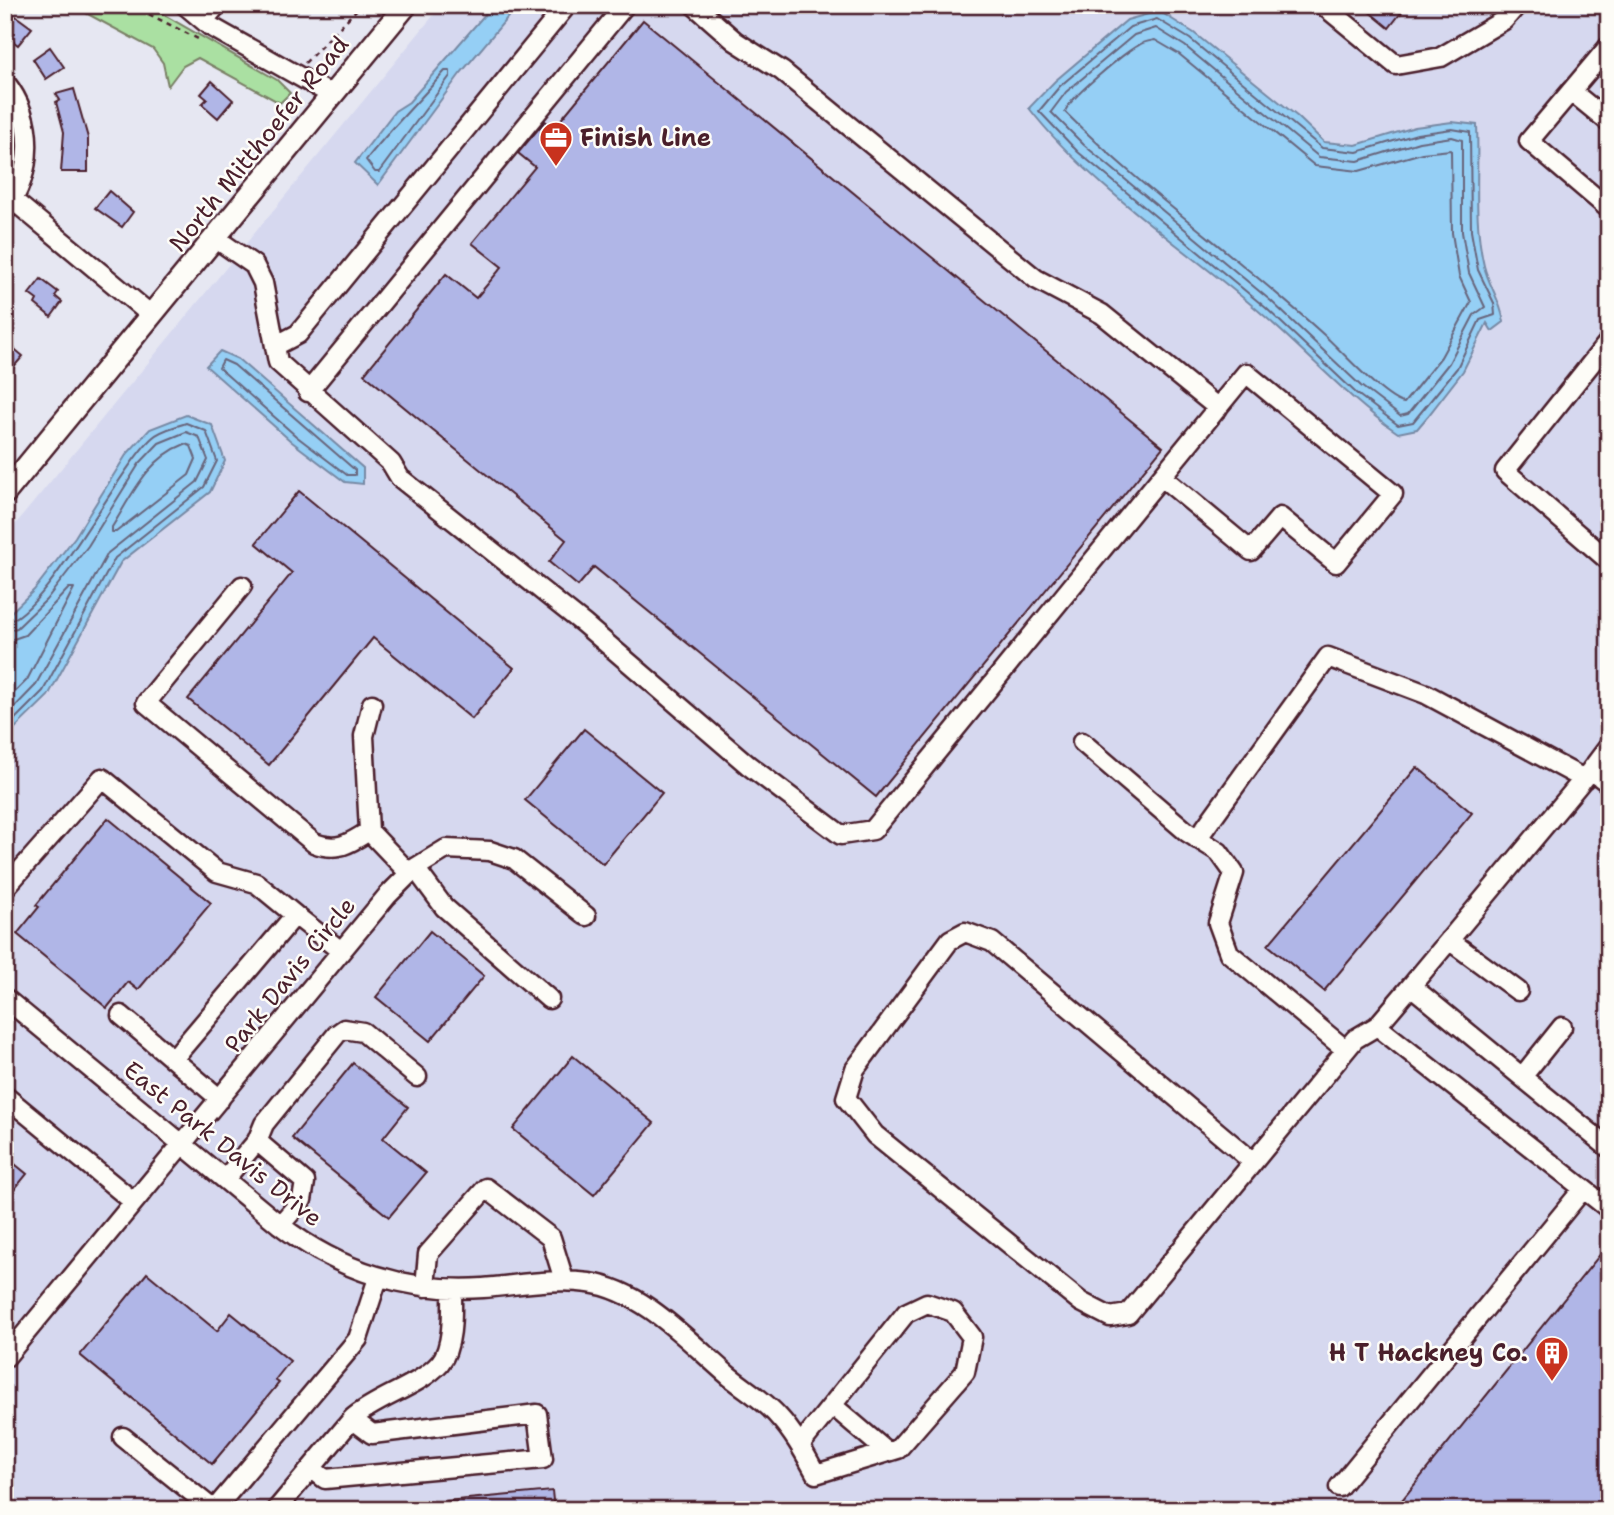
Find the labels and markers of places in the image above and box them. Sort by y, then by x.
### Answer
office icon: Finish Line [537,119,575,168]
place label: Finish Line [580,122,711,154]
building icon: H T Hackney Co. [1533,1334,1571,1383]
place label: H T Hackney Co. [1329,1337,1528,1369]

